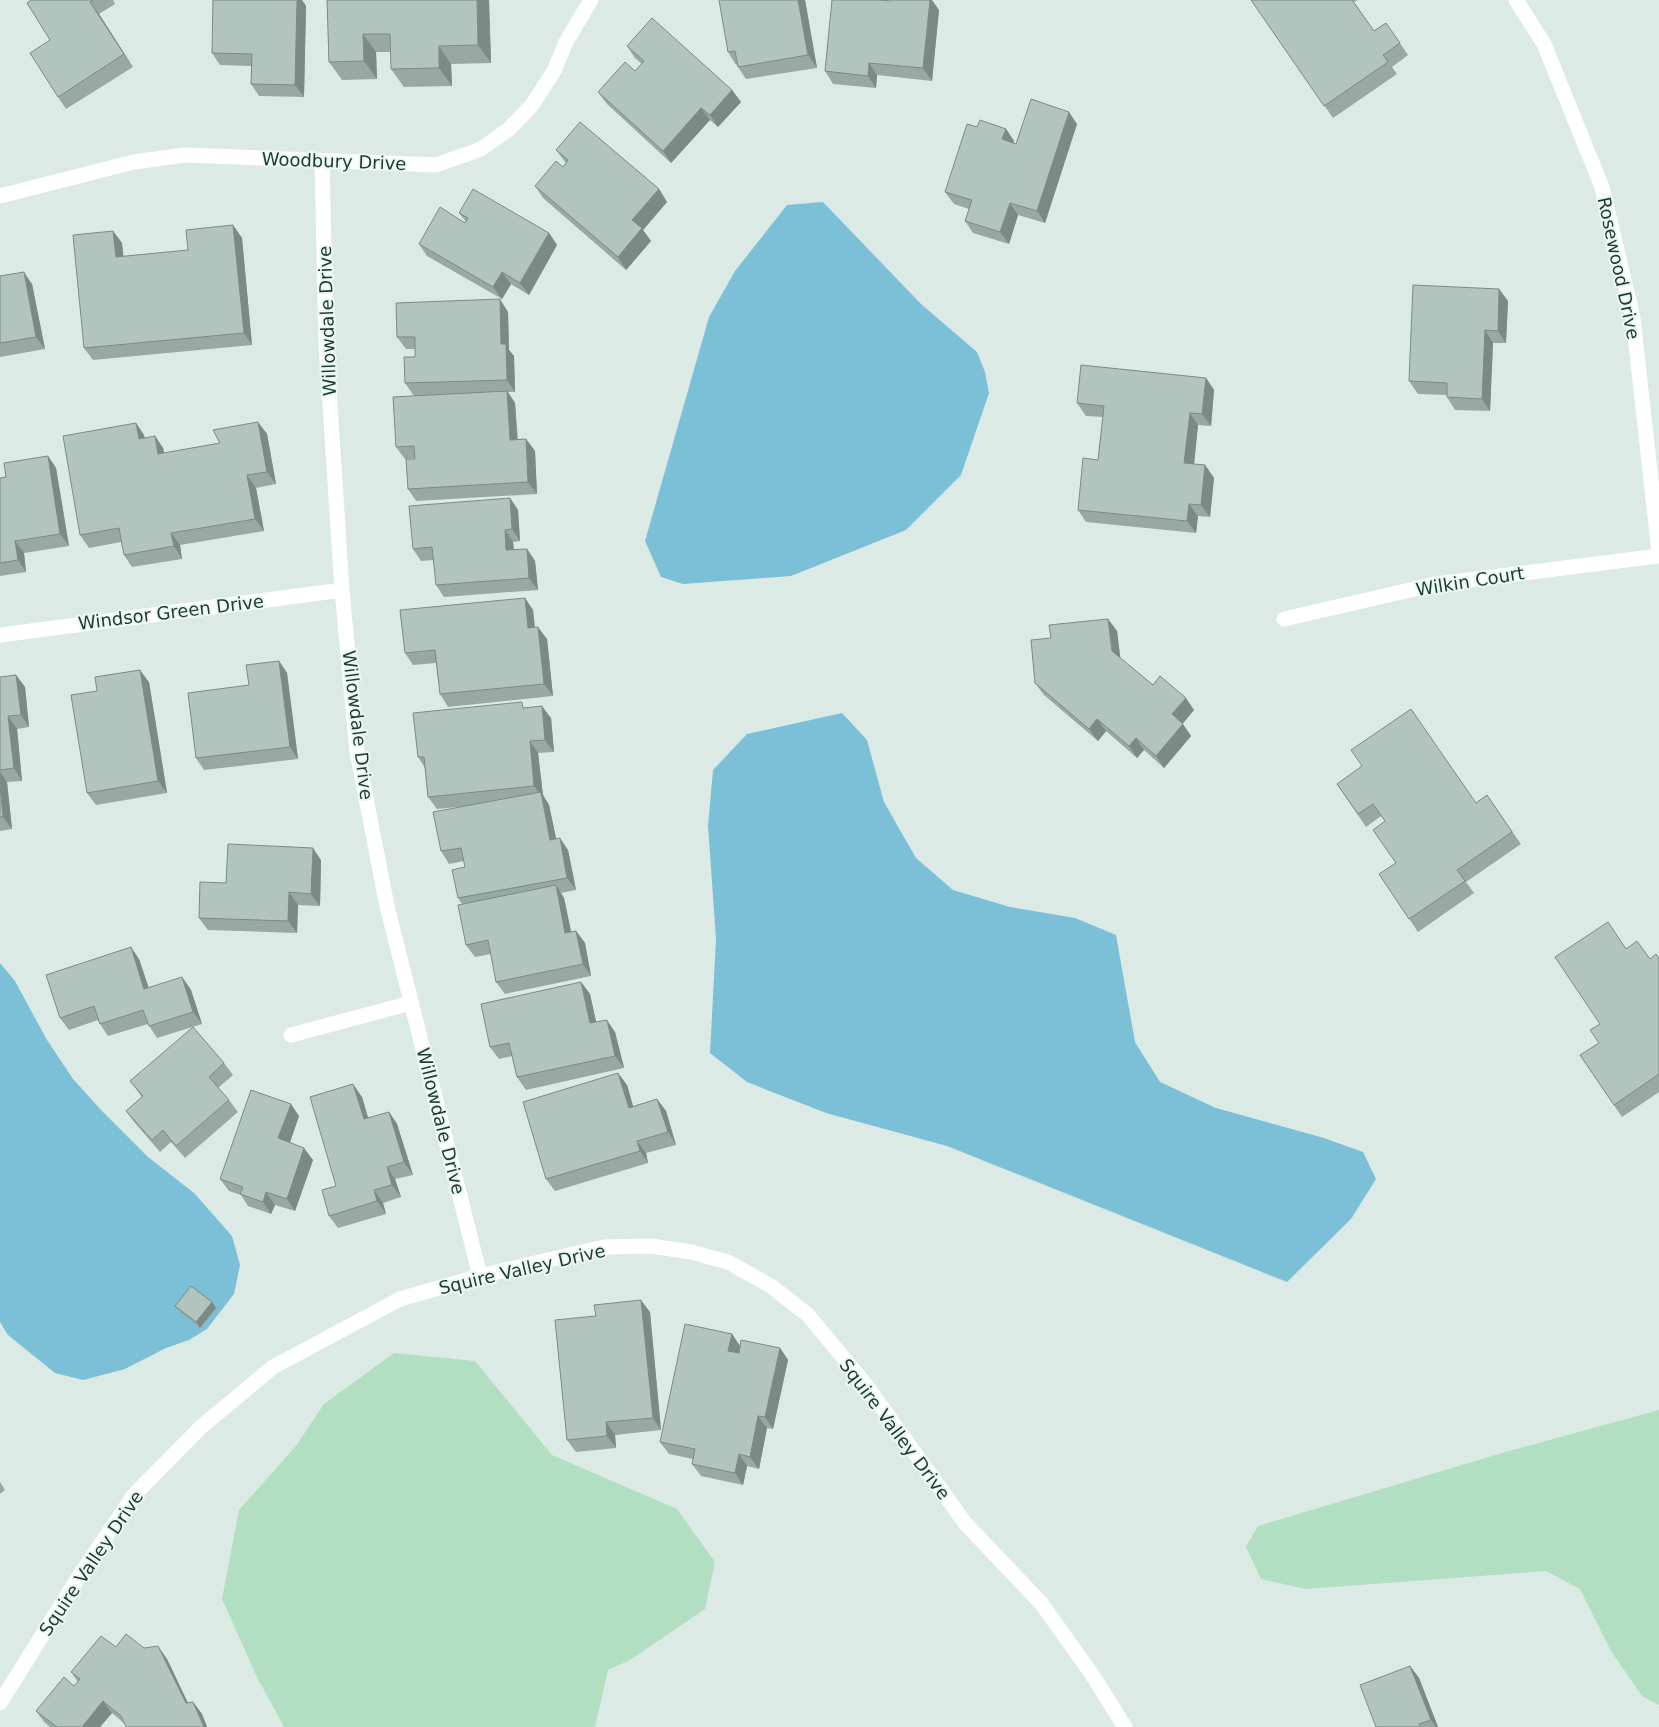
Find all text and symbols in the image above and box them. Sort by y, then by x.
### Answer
street label: Woodbury Drive [261,148,407,174]
street label: Rosewood Drive [1594,195,1644,341]
street label: Willowdale Drive [314,245,340,397]
street label: Wilkin Court [1414,562,1526,600]
street label: Windsor Green Drive [77,590,265,634]
street label: Willowdale Drive [338,649,378,801]
street label: Willowdale Drive [413,1045,469,1197]
street label: Squire Valley Drive [437,1240,607,1298]
street label: Squire Valley Drive [835,1355,955,1503]
street label: Squire Valley Drive [35,1486,147,1640]

